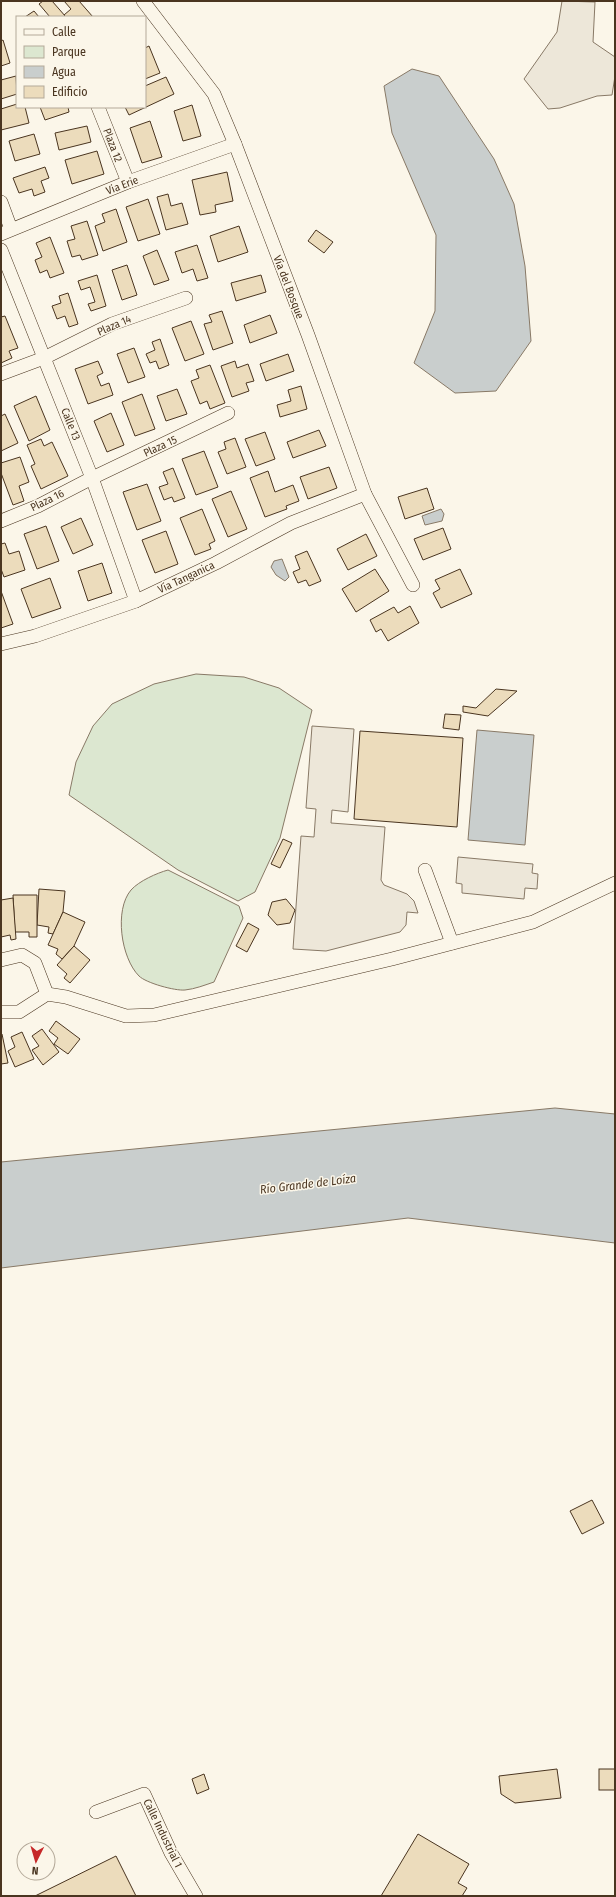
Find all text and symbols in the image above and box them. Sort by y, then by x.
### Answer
legend [16,16,146,108]
text: Calle [52,25,76,39]
text: Parque [52,45,86,59]
text: Agua [52,65,76,79]
text: Edificio [52,85,88,99]
street label: Plaza 12 [100,126,125,164]
street label: Via Erie [104,173,140,198]
street label: Vía del Bosque [270,254,307,321]
street label: Plaza 14 [95,312,134,338]
street label: Calle 13 [58,406,83,442]
street label: Plaza 15 [141,433,179,460]
street label: Plaza 16 [28,487,67,514]
street label: Vía Tanganica [156,559,217,596]
water label: Río Grande de Loíza [259,1171,357,1197]
street label: Calle Industrial 1 [140,1797,185,1870]
north arrow [16,1841,56,1881]
text: N [31,1864,39,1877]

